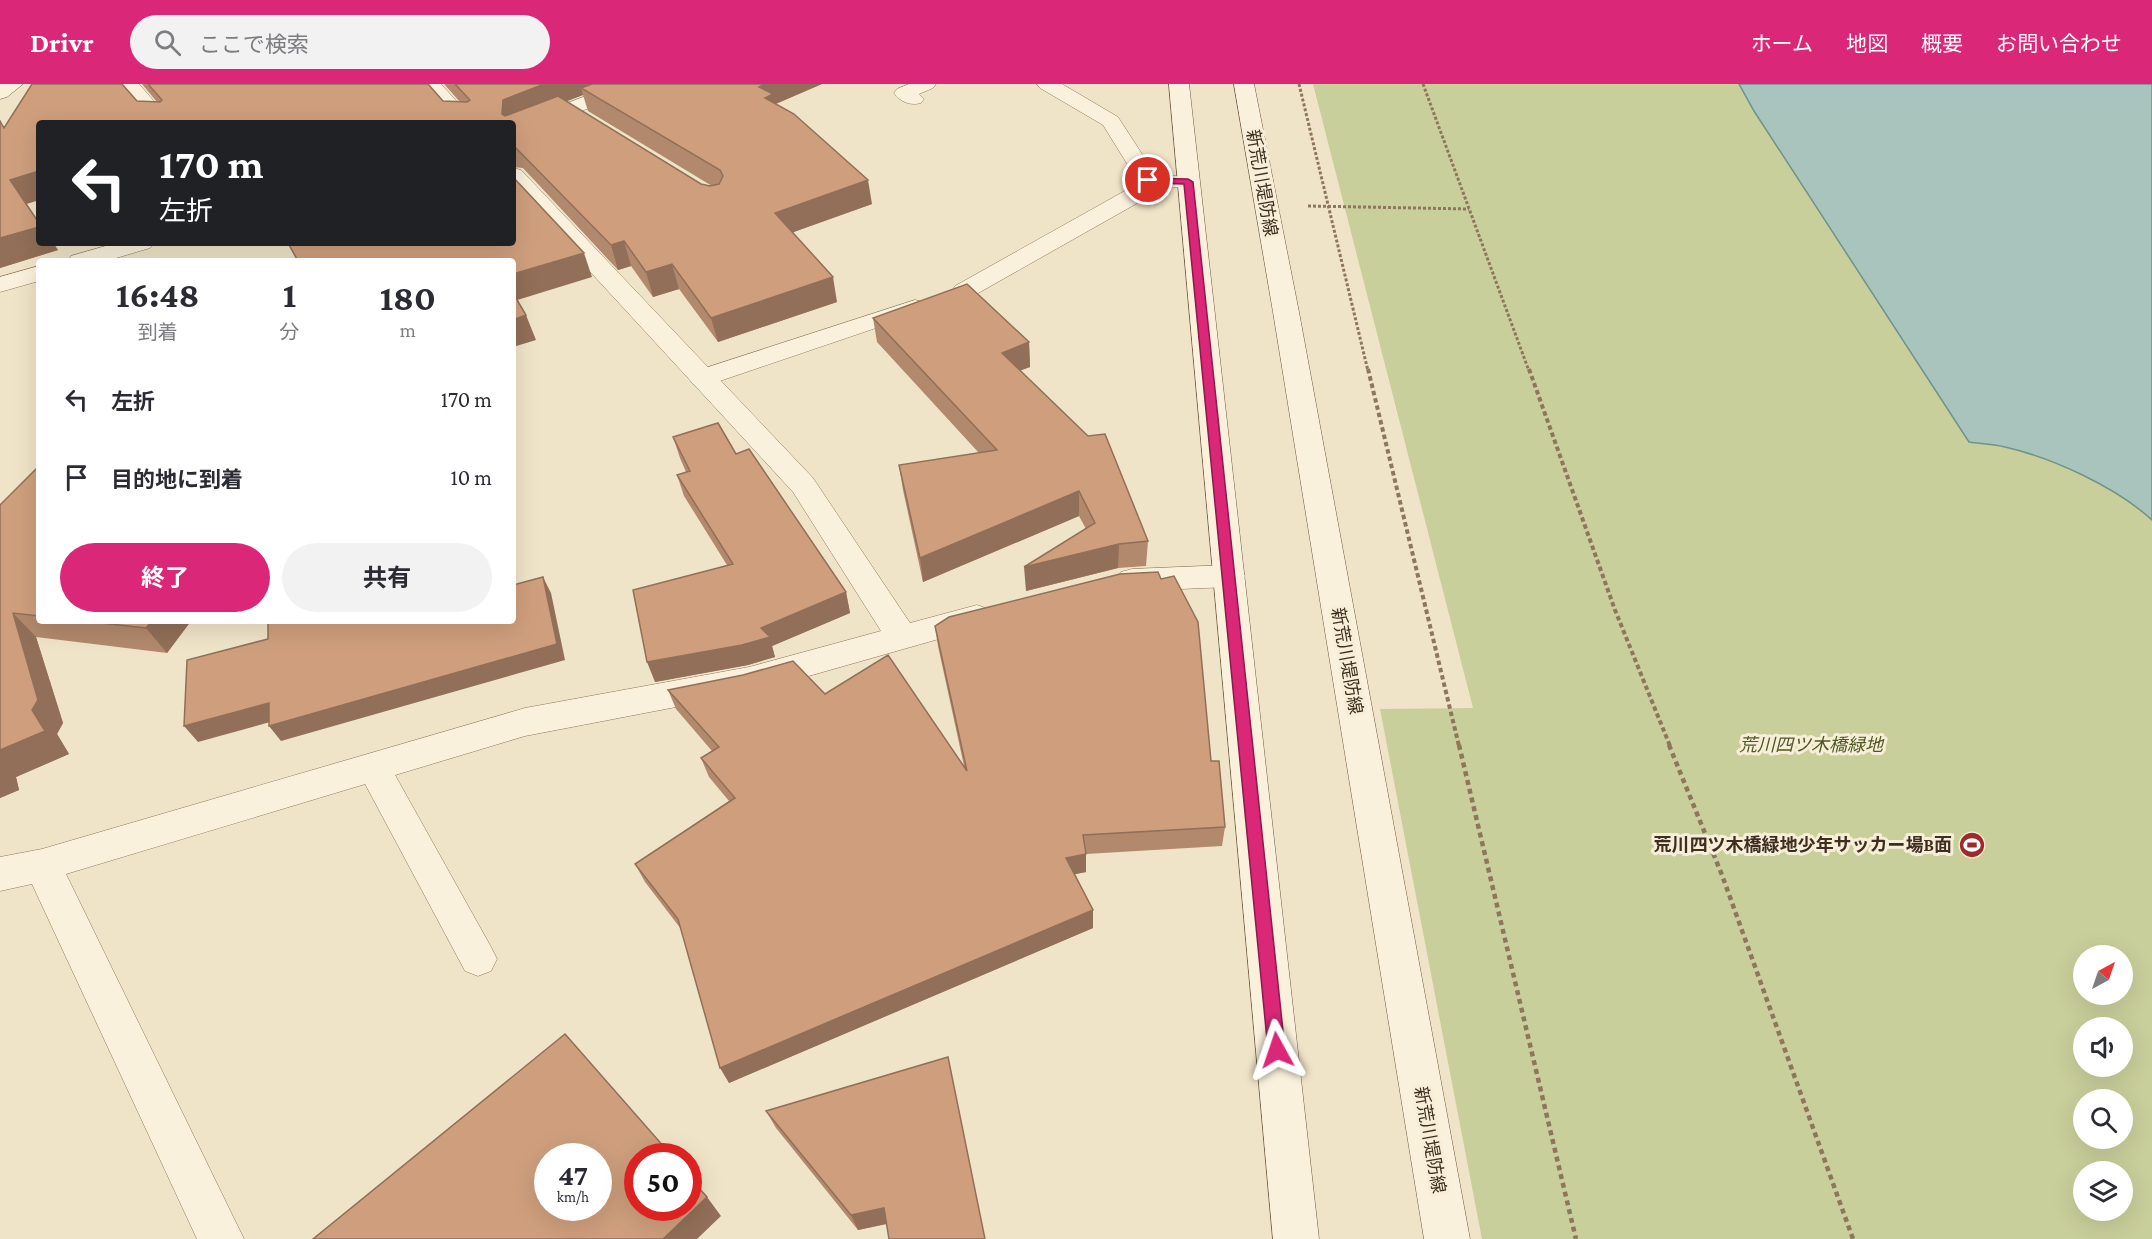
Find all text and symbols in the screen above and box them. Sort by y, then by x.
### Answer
search box [130,15,550,69]
icon: search [151,26,184,59]
text: Drivr [30,27,94,58]
text: ここで検索 [199,32,309,57]
text: ホーム [1751,32,1813,56]
text: 地図 [1846,32,1888,56]
text: 概要 [1921,32,1963,56]
text: お問い合わせ [1996,32,2122,56]
street label: 新荒川堤防線 [1243,128,1281,238]
text: 170 m [159,140,264,187]
icon: left [60,144,138,222]
pin [1122,154,1173,205]
icon: arrive [1131,163,1164,196]
text: 左折 [159,196,213,226]
text: 16:48 [116,275,200,315]
text: 1 [283,275,296,315]
text: 180 [380,278,436,318]
text: m [400,319,416,341]
text: 到着 [138,321,178,343]
text: 分 [280,321,300,343]
icon: left [60,383,93,416]
text: 170 m [441,387,492,412]
text: 左折 [111,389,155,414]
icon: arrive [60,461,93,494]
text: 10 m [450,465,492,490]
text: 目的地に到着 [111,467,243,492]
button: 終了 [60,543,270,612]
button: 共有 [282,543,492,612]
street label: 新荒川堤防線 [1328,606,1366,716]
park label: 荒川四ツ木橋緑地 [1739,735,1885,755]
sports icon: 荒川四ツ木橋緑地少年サッカー場B面 [1957,830,1987,860]
place label: 荒川四ツ木橋緑地少年サッカー場B面 [1653,835,1952,855]
north arrow [2073,945,2133,1005]
map controls [2073,945,2133,1221]
button: sound [2073,1017,2133,1077]
position arrow [1245,1018,1309,1082]
street label: 新荒川堤防線 [1411,1085,1449,1195]
button: search [2073,1089,2133,1149]
speed limit sign: 50 [624,1143,702,1221]
text: 47 [558,1158,588,1191]
button: layers [2073,1161,2133,1221]
text: km/h [557,1189,589,1205]

